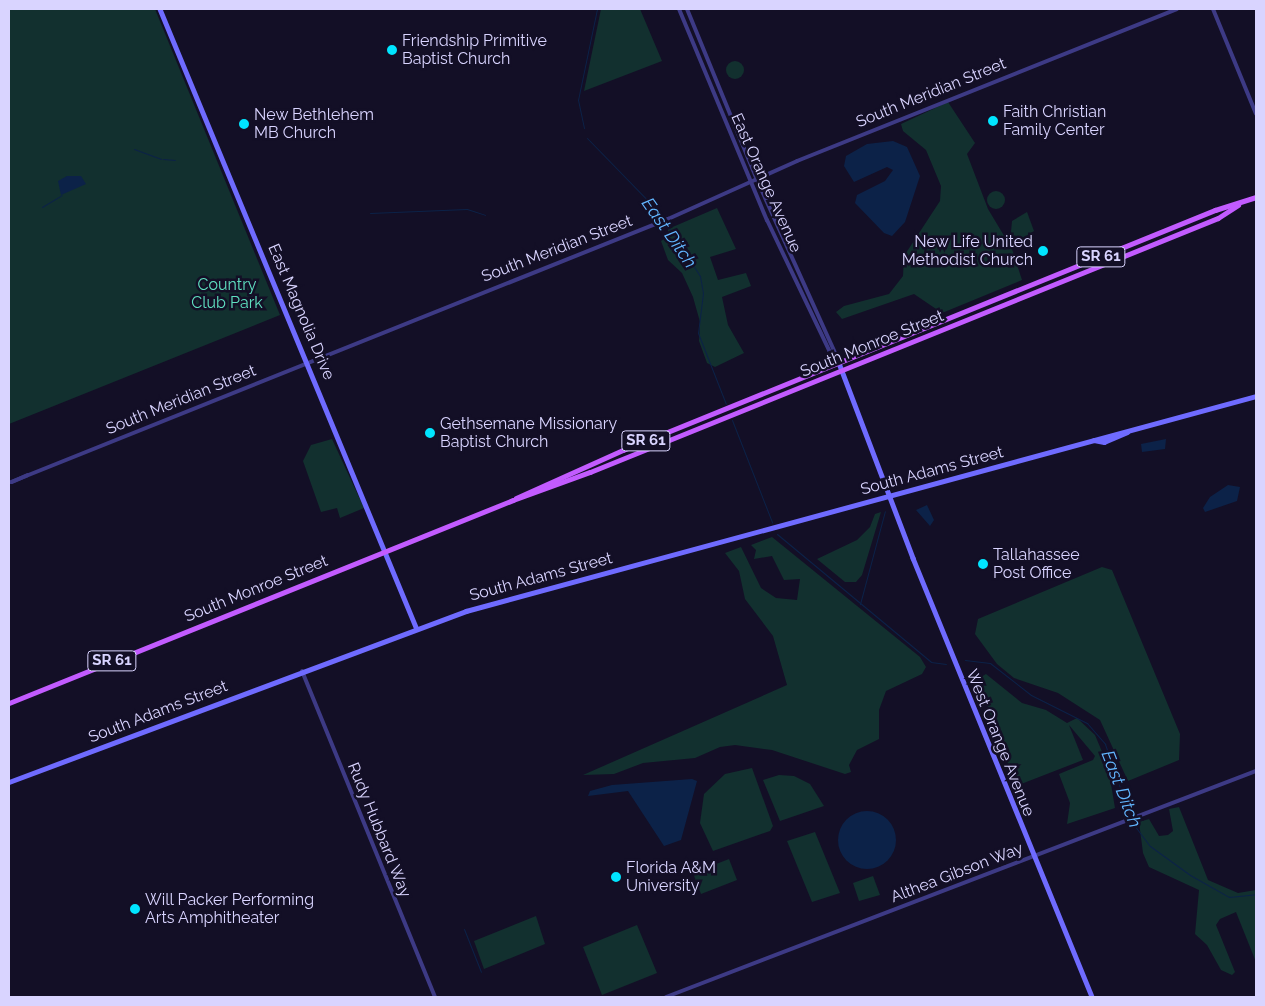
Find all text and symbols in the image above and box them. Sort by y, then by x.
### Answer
place label: Friendship Primitive Baptist Church [402,31,547,69]
marker: Friendship Primitive Baptist Church [386,44,398,56]
street label: South Meridian Street [853,54,1009,132]
place label: Faith Christian Family Center [1003,102,1106,140]
place label: New Bethlehem MB Church [254,105,374,143]
street label: East Orange Avenue [727,110,805,256]
marker: Faith Christian Family Center [987,115,999,127]
marker: New Bethlehem MB Church [238,118,250,130]
water label: East Ditch [637,194,701,272]
street label: South Meridian Street [479,211,635,287]
place label: New Life United Methodist Church [902,232,1033,270]
street label: East Magnolia Drive [264,241,338,383]
road number: SR 61 [1076,244,1126,270]
marker: New Life United Methodist Church [1037,245,1049,257]
park label: Country Club Park [191,275,263,313]
street label: South Monroe Street [797,306,947,382]
street label: South Meridian Street [103,361,259,439]
place label: Gethsemane Missionary Baptist Church [440,414,617,452]
marker: Gethsemane Missionary Baptist Church [424,427,436,439]
road number: SR 61 [621,428,671,454]
street label: South Adams Street [858,443,1006,499]
place label: Tallahassee Post Office [993,545,1080,583]
street label: South Adams Street [467,549,615,605]
street label: South Monroe Street [181,551,331,627]
marker: Tallahassee Post Office [977,558,989,570]
road number: SR 61 [87,648,137,674]
street label: West Orange Avenue [962,666,1038,820]
street label: South Adams Street [86,677,230,747]
water label: East Ditch [1096,747,1146,831]
street label: Rudy Hubbard Way [343,759,415,901]
street label: Althea Gibson Way [888,839,1026,907]
place label: Florida A&M University [626,858,717,896]
marker: Florida A&M University [610,871,622,883]
place label: Will Packer Performing Arts Amphitheater [145,890,315,928]
marker: Will Packer Performing Arts Amphitheater [129,903,141,915]

